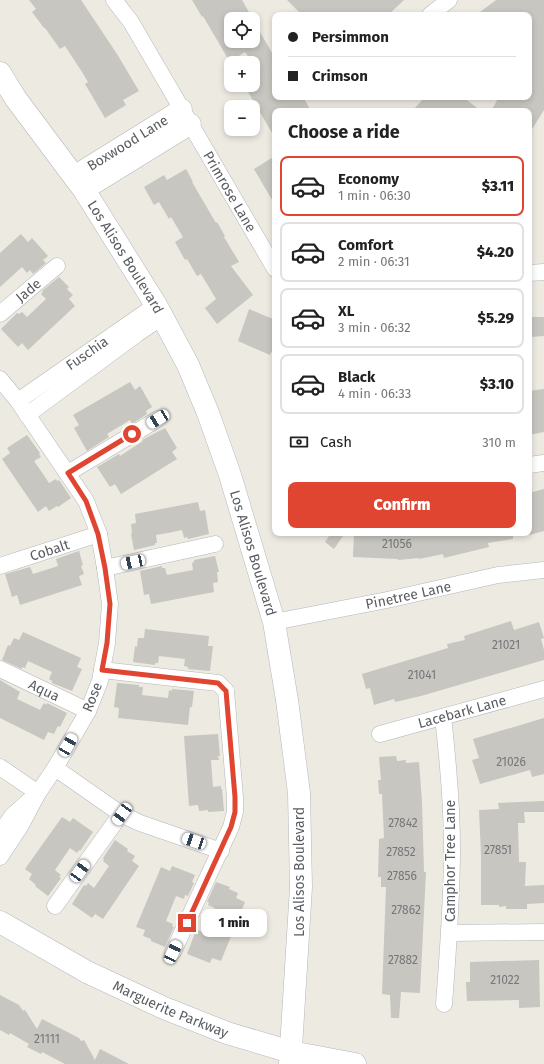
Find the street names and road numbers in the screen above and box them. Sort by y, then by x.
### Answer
street label: Boxwood Lane [84,112,171,175]
street label: Primrose Lane [199,148,260,235]
street label: Los Alisos Boulevard [84,197,167,317]
street label: Jade [12,275,45,306]
street label: Fuschia [63,333,112,374]
street label: Los Alisos Boulevard [226,488,280,618]
street label: Cobalt [28,536,72,565]
street label: Pinetree Lane [364,578,453,613]
street label: Aqua [26,676,62,705]
street label: Rose [79,680,106,715]
street label: Lacebark Lane [416,692,508,732]
street label: Camphor Tree Lane [442,800,459,922]
street label: Los Alisos Boulevard [291,807,308,937]
street label: Marguerite Parkway [110,977,231,1042]

